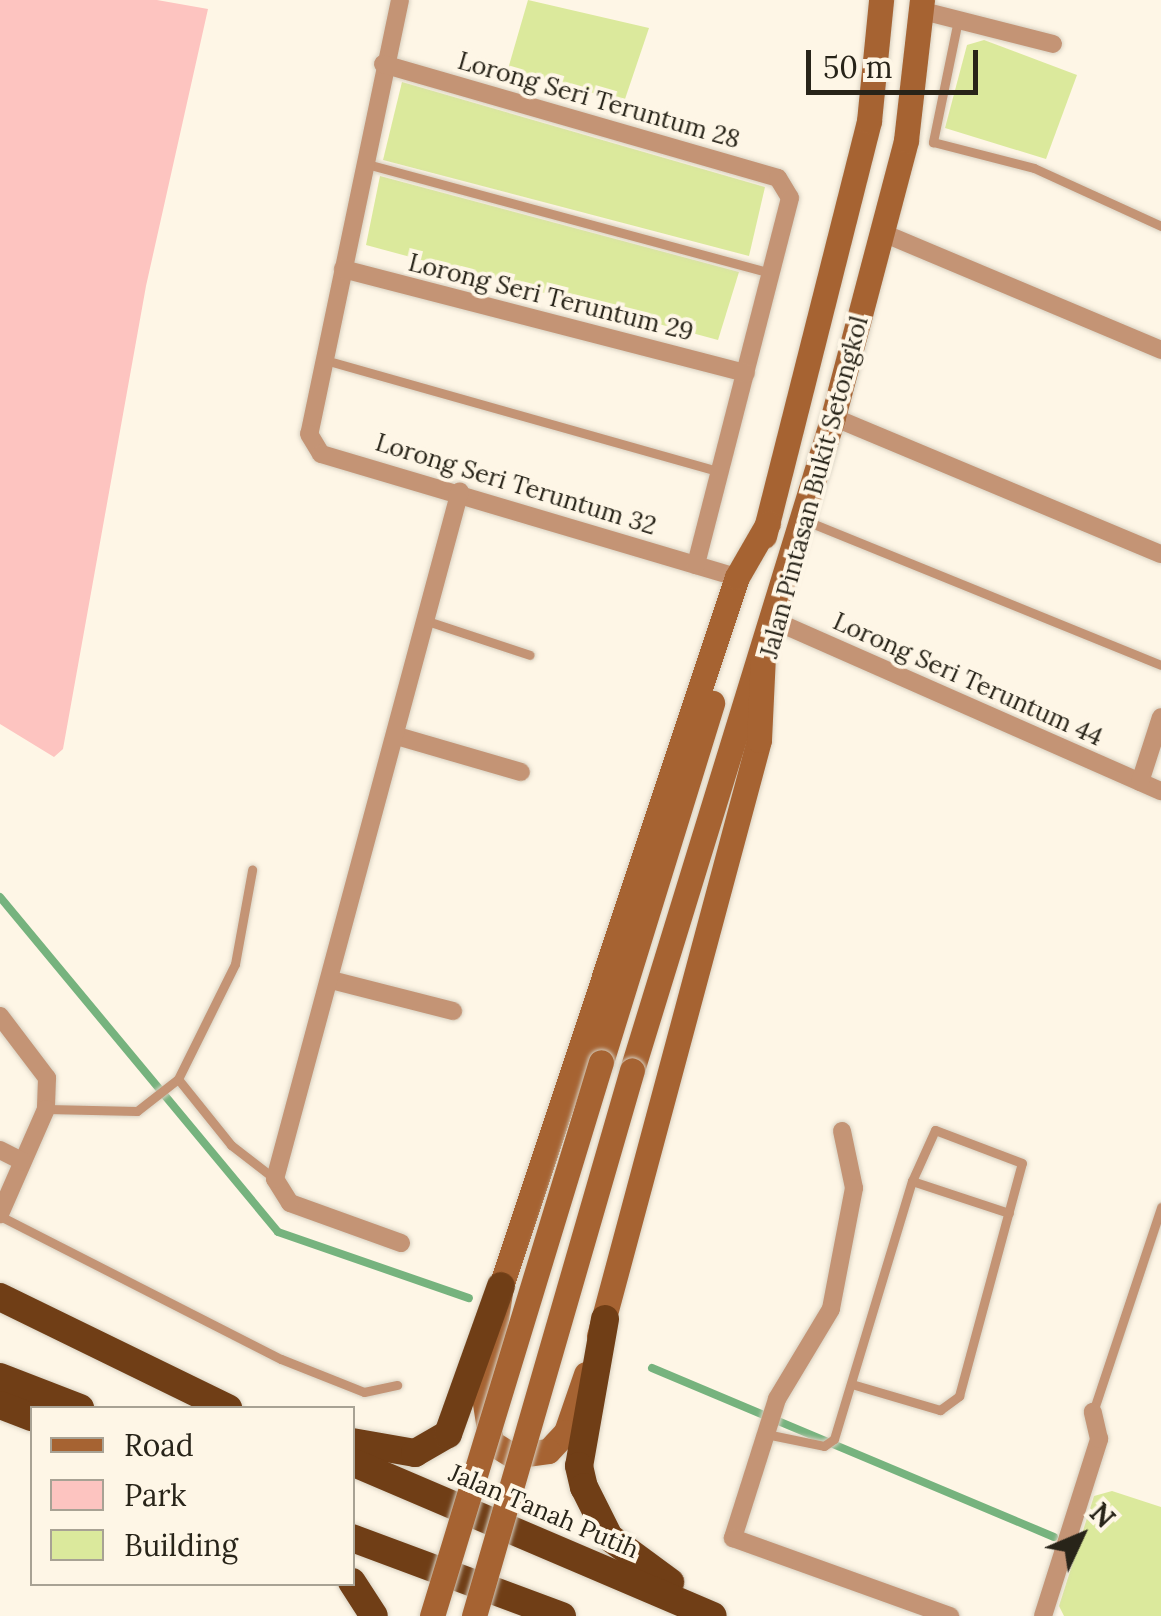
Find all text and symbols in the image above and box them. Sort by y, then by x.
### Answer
scale bar [811,30,984,92]
street label: Lorong Seri Teruntum 28 [454,45,744,155]
text: 50 m [823,48,893,86]
street label: Lorong Seri Teruntum 29 [405,247,697,347]
street label: Jalan Pintasan Bukit Setongkol [754,313,874,661]
street label: Lorong Seri Teruntum 32 [372,427,660,541]
street label: Lorong Seri Teruntum 44 [829,606,1107,752]
legend [30,1406,355,1586]
text: Road [124,1426,194,1464]
street label: Jalan Tanah Putih [445,1458,643,1564]
text: Park [124,1476,186,1514]
north arrow [1031,1486,1131,1586]
text: N [1082,1495,1123,1535]
text: Building [124,1526,238,1564]

